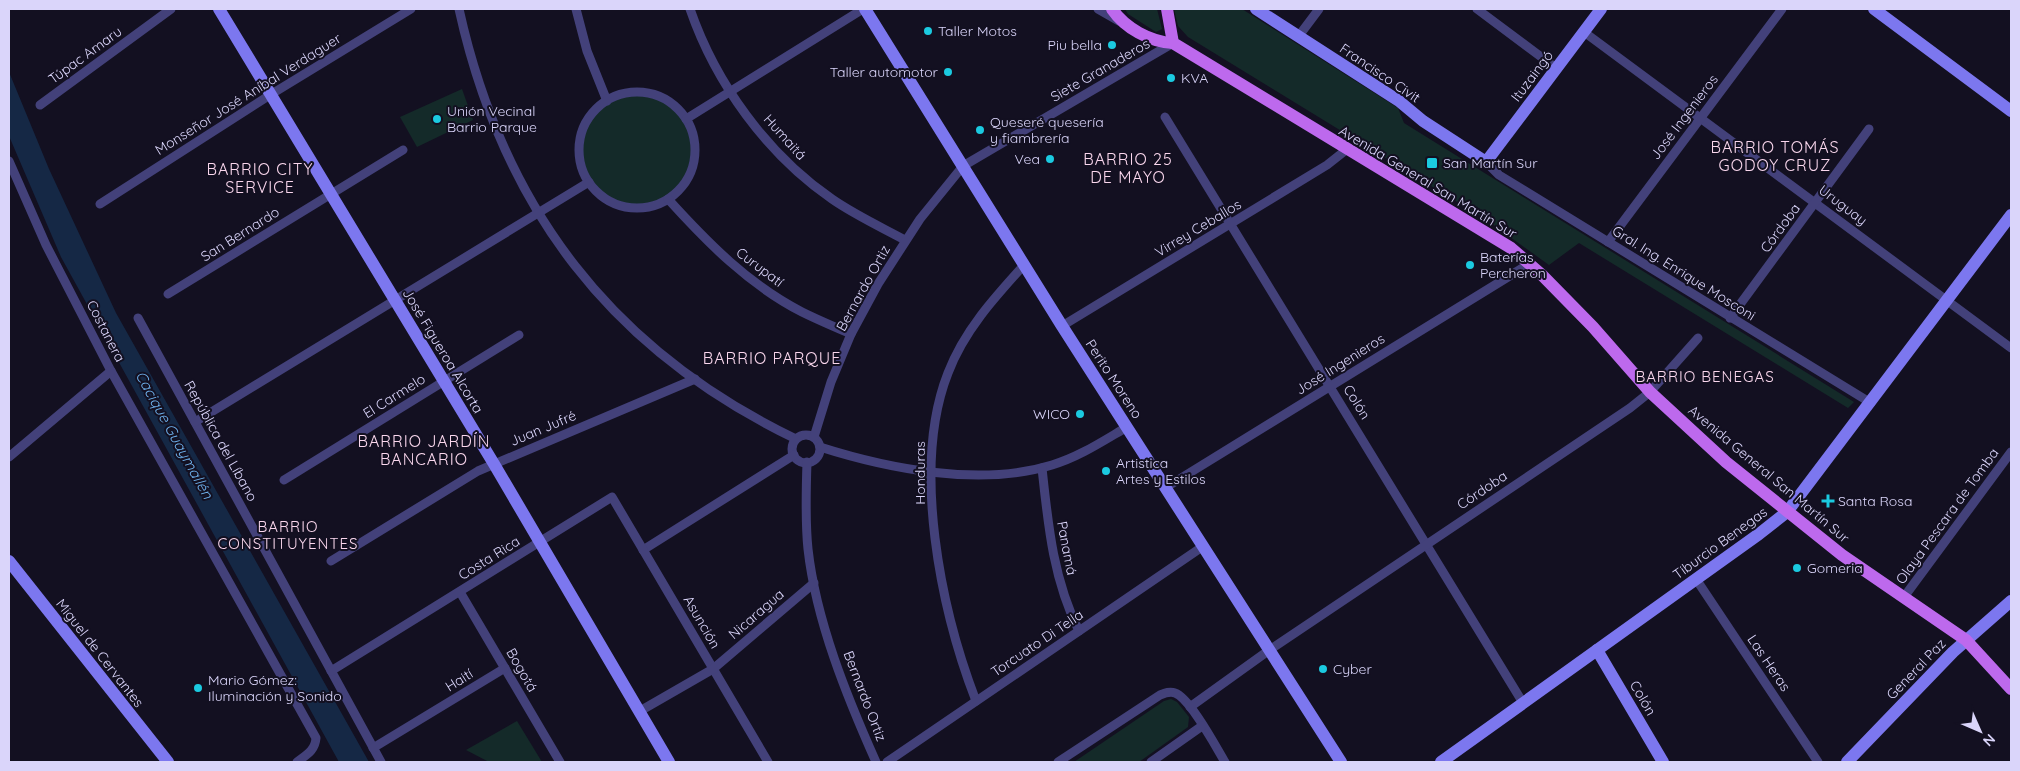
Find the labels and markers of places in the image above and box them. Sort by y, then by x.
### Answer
place label: Taller Motos [938,22,1017,40]
marker: Taller Motos [922,25,934,37]
place label: Piu bella [1048,36,1102,54]
marker: Piu bella [1106,39,1118,51]
place label: Taller automotor [830,63,939,81]
marker: Taller automotor [942,66,954,78]
place label: KVA [1181,69,1208,87]
marker: KVA [1165,72,1177,84]
place label: Unión Vecinal Barrio Parque [447,102,537,136]
marker: Unión Vecinal Barrio Parque [431,113,443,125]
place label: Queseré quesería y fiambrería [990,113,1104,147]
marker: Queseré quesería y fiambrería [974,124,986,136]
place label: Vea [1015,150,1040,168]
marker: Vea [1044,153,1056,165]
place label: San Martín Sur [1443,154,1538,172]
marker: San Martín Sur [1425,156,1439,170]
place label: Baterías Percheron [1480,248,1546,282]
marker: Baterías Percheron [1464,259,1476,271]
place label: WICO [1033,405,1070,423]
marker: WICO [1074,408,1086,420]
place label: Artistica Artes y Estilos [1116,454,1206,488]
marker: Artistica Artes y Estilos [1100,465,1112,477]
place label: Santa Rosa [1838,492,1912,510]
marker: Santa Rosa [1822,495,1834,507]
place label: Gomeria [1807,559,1863,577]
marker: Gomeria [1791,562,1803,574]
place label: Cyber [1333,660,1372,678]
marker: Cyber [1317,663,1329,675]
place label: Mario Gómez: Iluminación y Sonido [208,671,342,705]
marker: Mario Gómez: Iluminación y Sonido [192,682,204,694]

